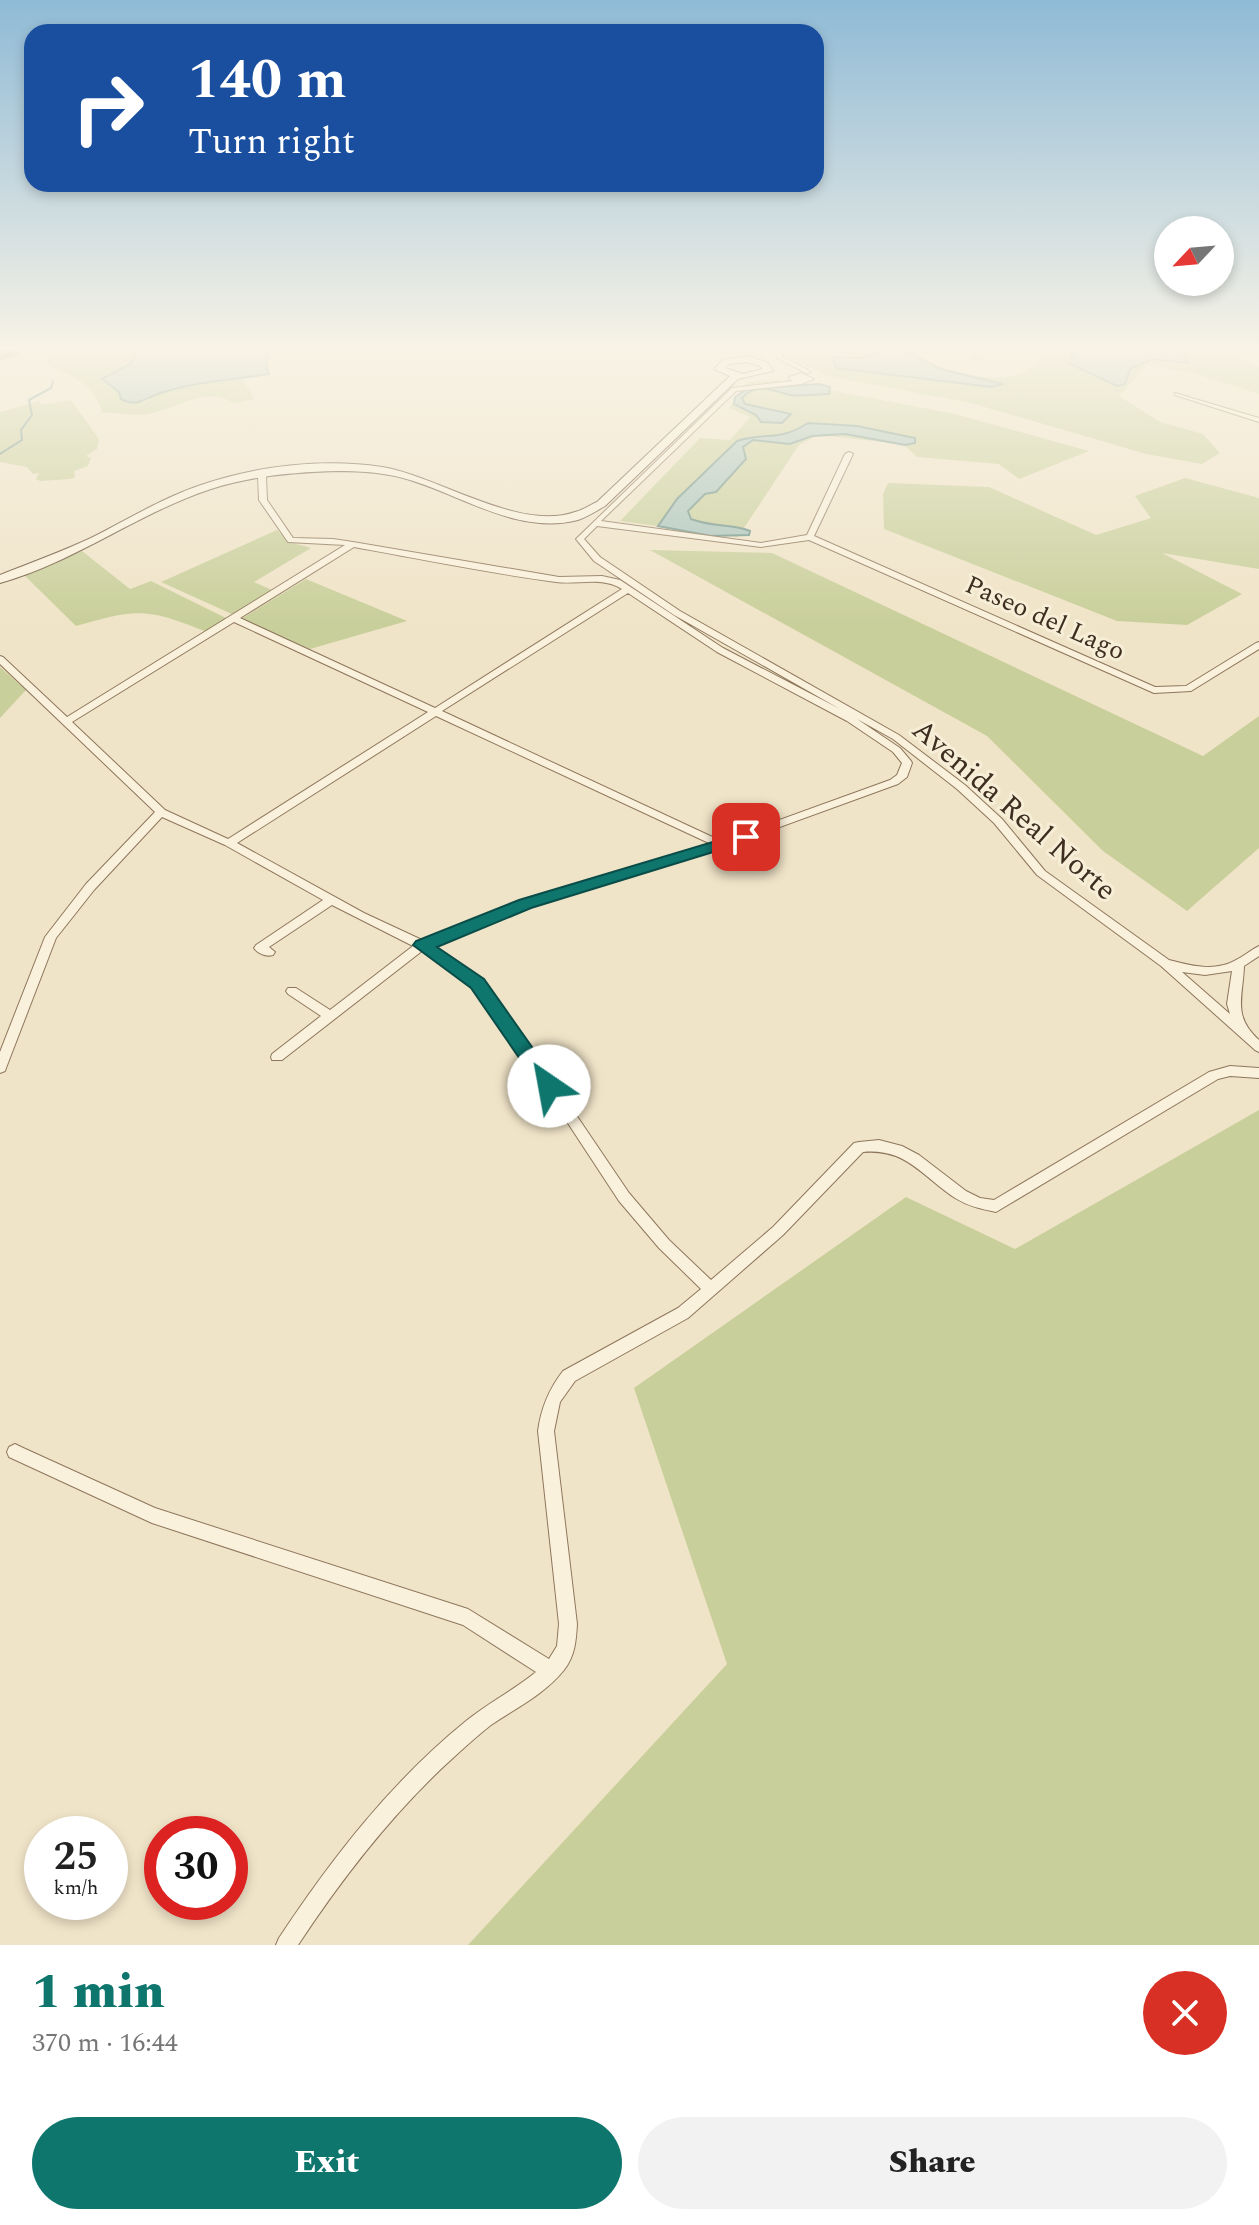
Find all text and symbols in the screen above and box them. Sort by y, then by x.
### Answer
text: 140 m [188,38,347,123]
icon: right [56,56,160,160]
text: Turn right [188,115,355,170]
north arrow [1154,216,1234,296]
map controls [1154,216,1234,296]
street label: Paseo del Lago [959,565,1131,671]
street label: Avenida Real Norte [901,708,1127,912]
pin [712,803,780,871]
icon: arrive [724,815,768,859]
position arrow [507,1044,591,1128]
speed limit sign: 30 [144,1816,248,1920]
text: 25 [54,1827,98,1888]
text: km/h [54,1873,99,1903]
text: 1 min [32,1956,165,2029]
button: close [1143,1971,1227,2055]
text: 370 m · 16:44 [32,2023,178,2063]
button: Exit [32,2117,622,2209]
button: Share [638,2117,1227,2209]

